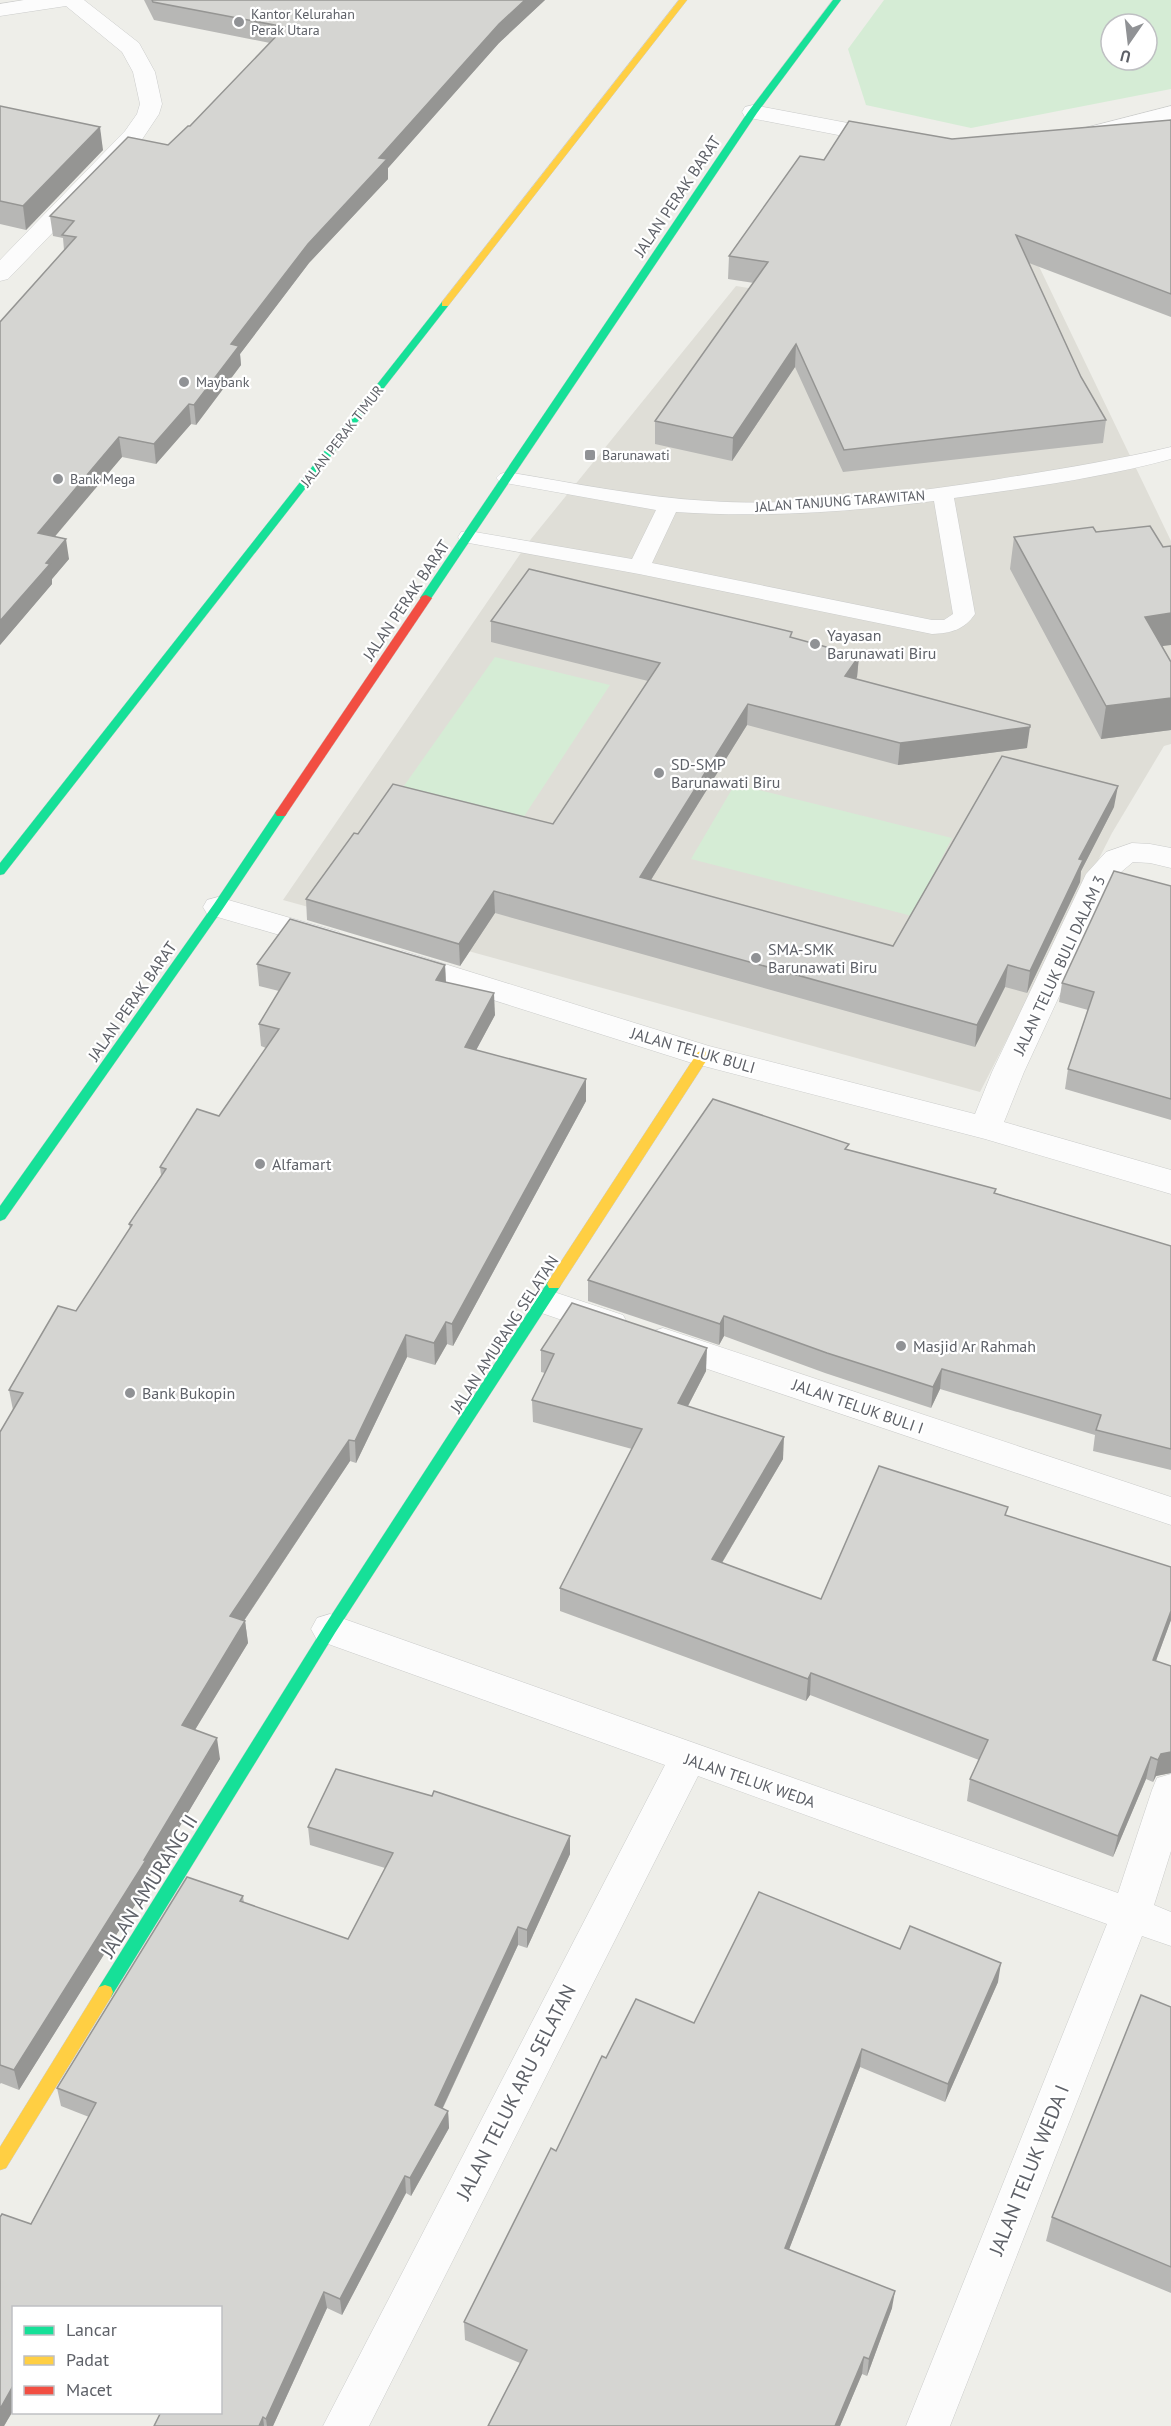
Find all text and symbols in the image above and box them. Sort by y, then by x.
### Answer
place label: Kantor Kelurahan Perak Utara [251,5,355,39]
north arrow [1099,12,1159,72]
marker: Kantor Kelurahan Perak Utara [232,15,246,29]
text: U [1118,46,1133,67]
street label: JALAN PERAK BARAT [629,132,725,261]
place label: Maybank [196,373,250,391]
marker: Maybank [177,375,191,389]
street label: JALAN PERAK TIMUR [296,382,387,491]
place label: Barunawati [602,446,670,464]
marker: Barunawati [583,448,597,462]
place label: Bank Mega [70,470,135,488]
marker: Bank Mega [51,472,65,486]
street label: JALAN TANJUNG TARAWITAN [753,486,926,516]
street label: JALAN PERAK BARAT [358,536,454,665]
place label: Yayasan Barunawati Biru [827,625,936,663]
marker: Yayasan Barunawati Biru [808,637,822,651]
place label: SD-SMP Barunawati Biru [671,754,780,792]
marker: SD-SMP Barunawati Biru [652,766,666,780]
street label: JALAN TELUK BULI DALAM 3 [1008,872,1109,1059]
street label: JALAN PERAK BARAT [83,937,181,1065]
place label: SMA-SMK Barunawati Biru [768,939,877,977]
marker: SMA-SMK Barunawati Biru [749,951,763,965]
street label: JALAN TELUK BULI [627,1022,758,1077]
place label: Alfamart [272,1154,332,1174]
marker: Alfamart [253,1157,267,1171]
street label: JALAN AMURANG SELATAN [445,1252,562,1417]
place label: Masjid Ar Rahmah [913,1336,1036,1356]
marker: Masjid Ar Rahmah [894,1339,908,1353]
street label: JALAN TELUK BULI I [789,1374,926,1438]
place label: Bank Bukopin [142,1383,235,1403]
marker: Bank Bukopin [123,1386,137,1400]
street label: JALAN TELUK WEDA [681,1748,819,1812]
street label: JALAN AMURANG II [94,1809,204,1963]
street label: JALAN TELUK ARU SELATAN [450,1980,582,2205]
street label: JALAN TELUK WEDA I [983,2081,1075,2260]
legend [12,2306,222,2414]
text: Lancar [66,2318,117,2341]
text: Padat [66,2348,109,2371]
text: Macet [66,2378,112,2401]

